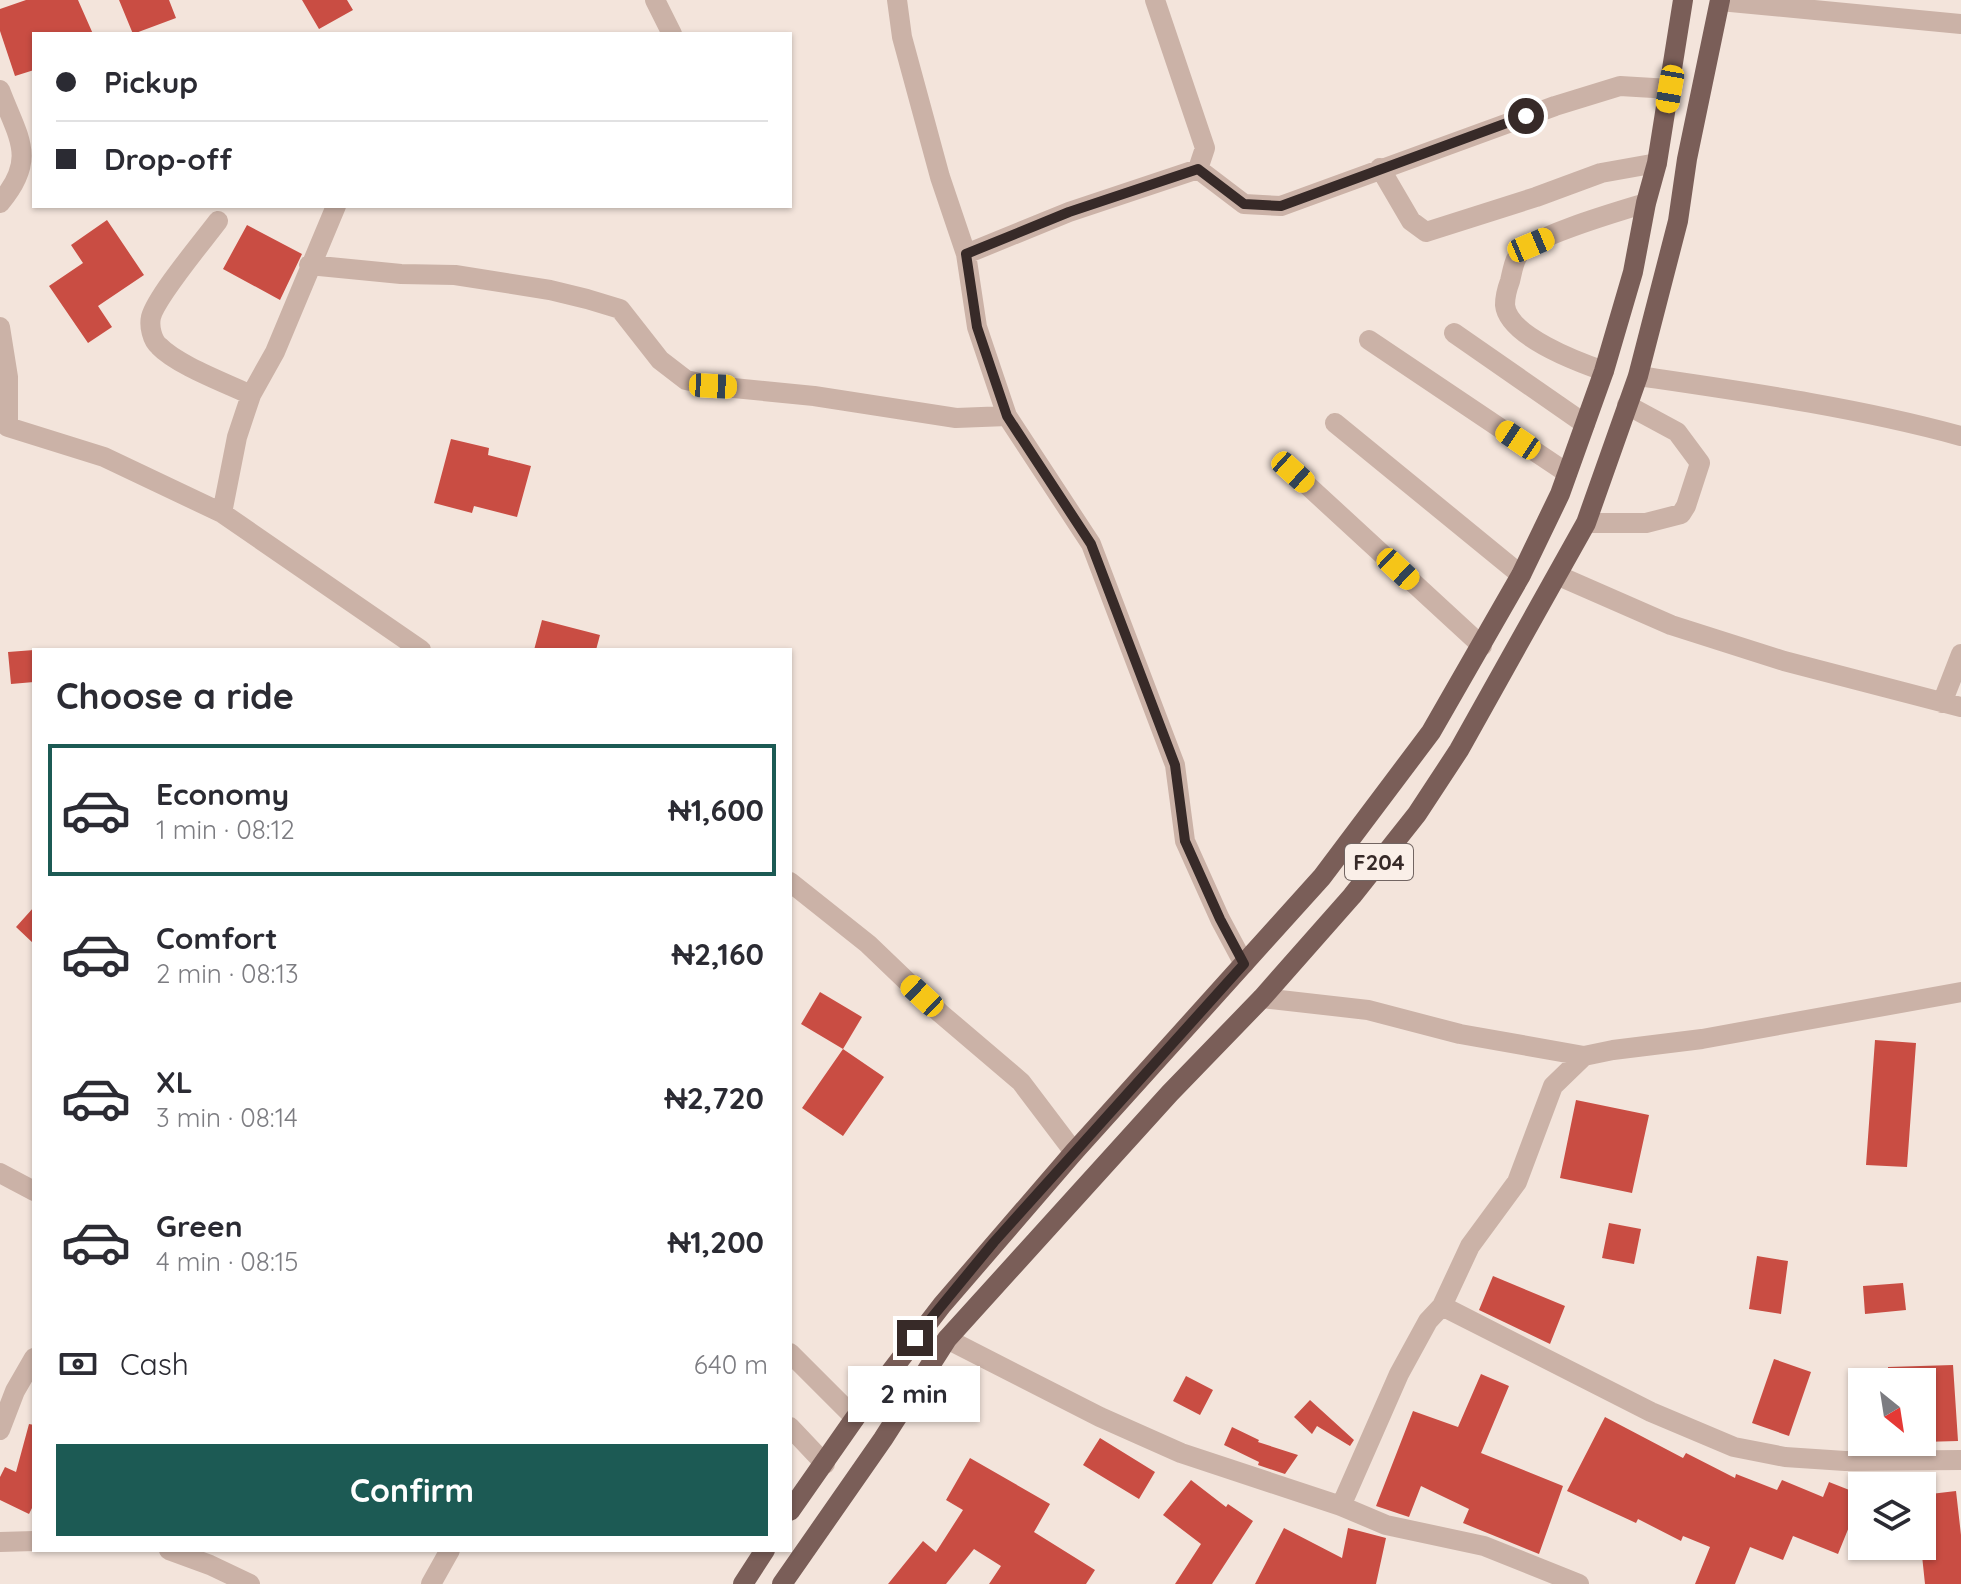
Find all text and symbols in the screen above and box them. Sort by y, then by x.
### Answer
text: Pickup [104,63,198,101]
car [1654,63,1686,115]
route start [1508,98,1544,134]
text: Drop-off [104,140,232,178]
car [1504,225,1558,265]
car [688,373,738,399]
car [1491,417,1545,463]
car [1267,447,1319,497]
car [1372,544,1424,594]
text: Choose a ride [56,673,294,718]
icon: car [60,774,132,846]
text: Economy [156,775,289,813]
text: ₦1,600 [669,791,764,829]
text: 1 min · 08:12 [156,813,295,846]
road number: F204 [1345,844,1413,880]
icon: car [60,918,132,990]
text: Comfort [156,919,277,957]
text: ₦2,160 [672,935,764,973]
text: 2 min · 08:13 [156,957,299,990]
car [896,971,948,1021]
icon: car [60,1062,132,1134]
text: XL [156,1063,193,1101]
text: ₦2,720 [665,1079,764,1117]
text: 3 min · 08:14 [156,1101,298,1134]
icon: car [60,1206,132,1278]
text: Green [156,1207,243,1245]
text: ₦1,200 [668,1223,764,1261]
text: 4 min · 08:15 [156,1245,299,1278]
route end [897,1320,933,1356]
icon: cash [56,1342,100,1386]
text: Cash [120,1345,189,1383]
text: 640 m [694,1348,768,1381]
callout: 2 min [849,1366,981,1422]
north arrow [1848,1368,1936,1456]
map controls [1848,1368,1936,1560]
text: 2 min [880,1377,948,1410]
button: Confirm [56,1444,768,1536]
button: layers [1848,1472,1936,1560]

